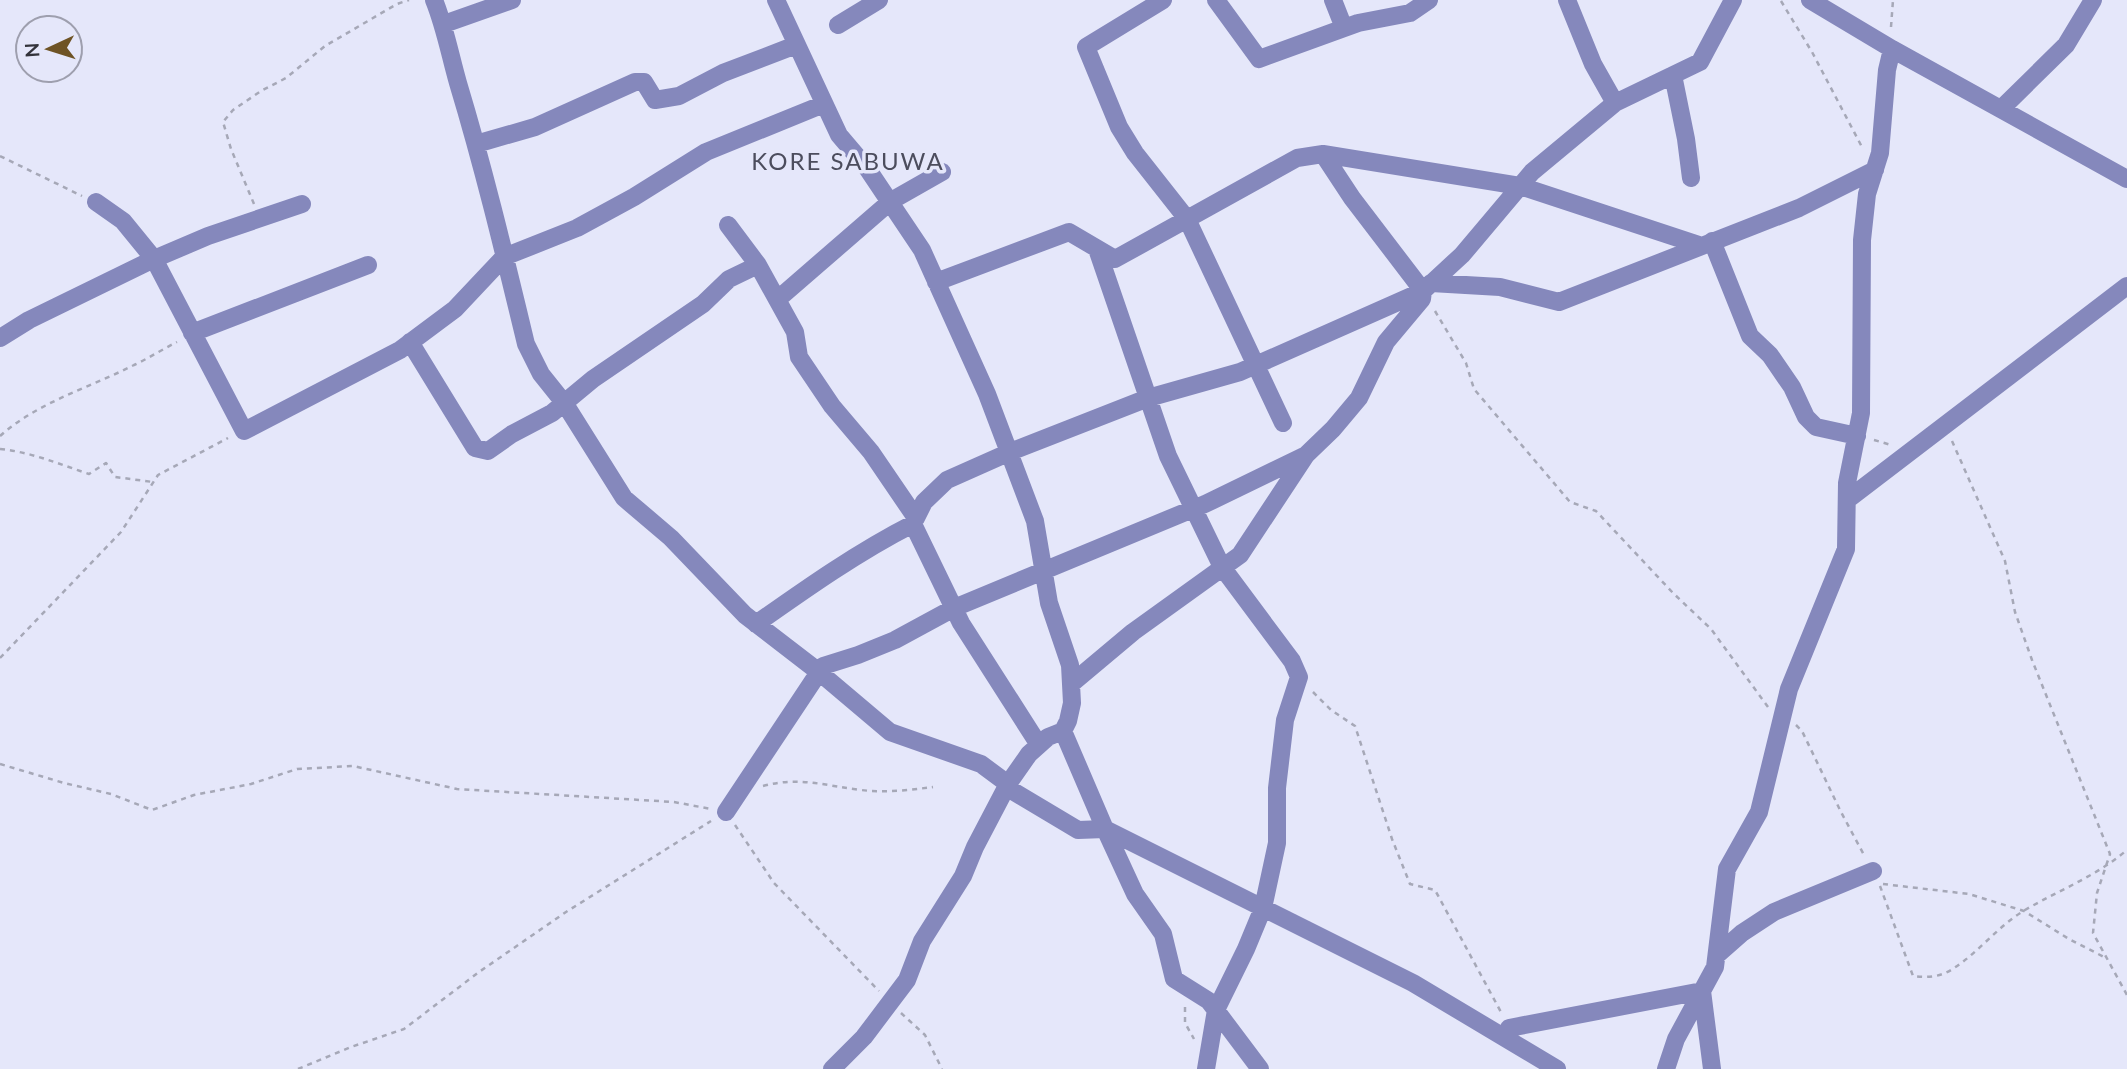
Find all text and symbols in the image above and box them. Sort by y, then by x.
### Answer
north arrow [14,14,84,84]
text: N [20,42,44,58]
district label: KORE SABUWA [751,146,945,175]

